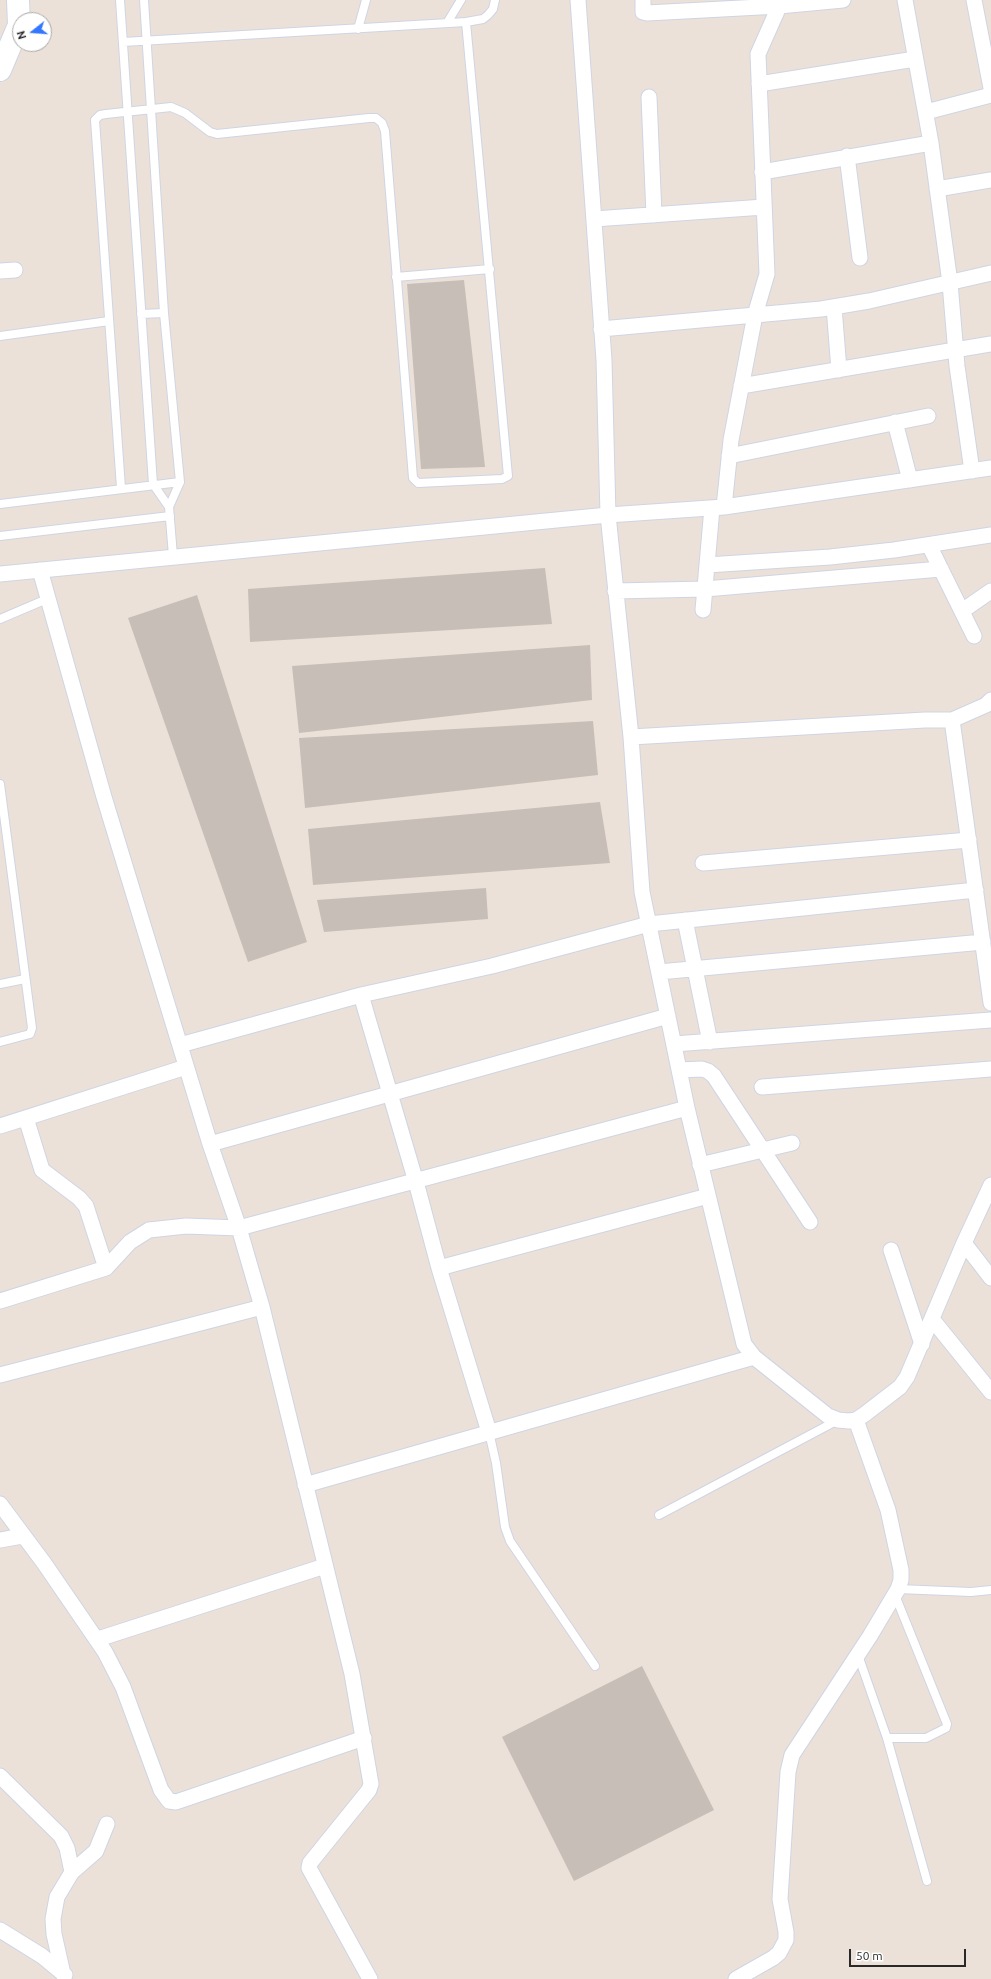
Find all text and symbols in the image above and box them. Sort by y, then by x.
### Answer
north arrow [12,12,52,52]
text: N [15,30,28,41]
scale bar [851,1941,968,1967]
text: 50 m [856,1949,883,1962]

